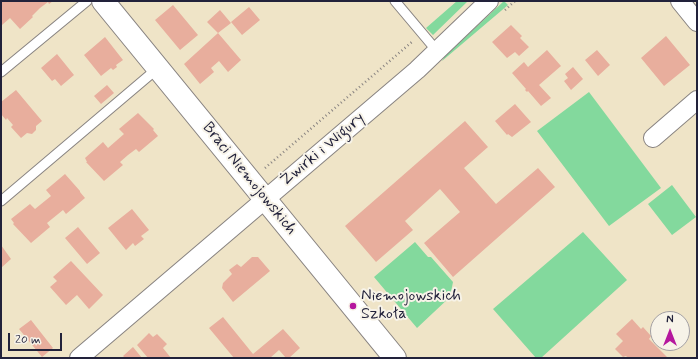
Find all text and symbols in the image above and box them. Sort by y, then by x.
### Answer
street label: Żwirki i Wigury [277,109,369,191]
street label: Braci Niemojowskich [198,119,300,239]
place label: Niemojowskich Szkoła [361,287,461,325]
marker: Niemojowskich Szkoła [348,301,358,311]
north arrow [650,311,690,351]
text: N [666,313,674,327]
scale bar [10,325,64,351]
text: 20 m [15,332,41,348]

